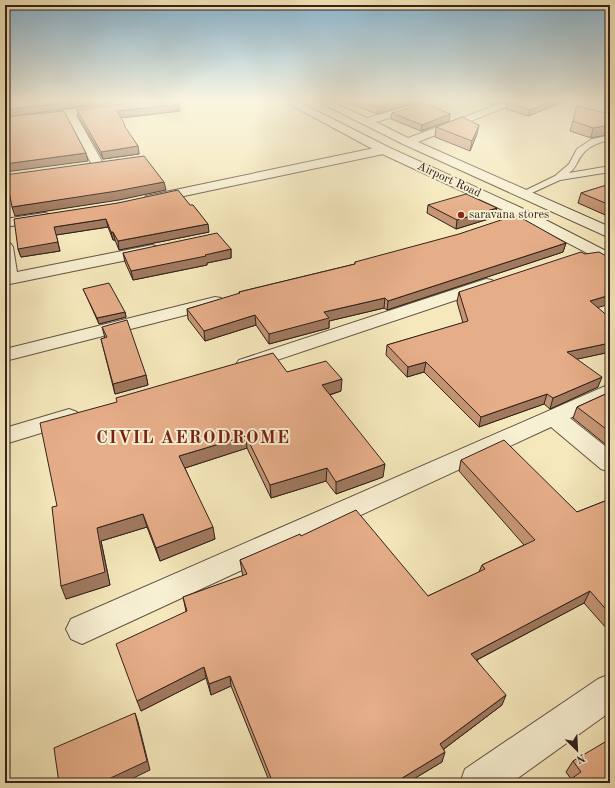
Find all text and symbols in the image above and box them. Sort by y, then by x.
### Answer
street label: Airport Road [415,160,483,200]
place label: saravana stores [469,209,549,221]
marker: saravana stores [456,210,466,220]
district label: CIVIL AERODROME [96,429,290,447]
north arrow [557,730,597,770]
text: N [574,751,587,765]

